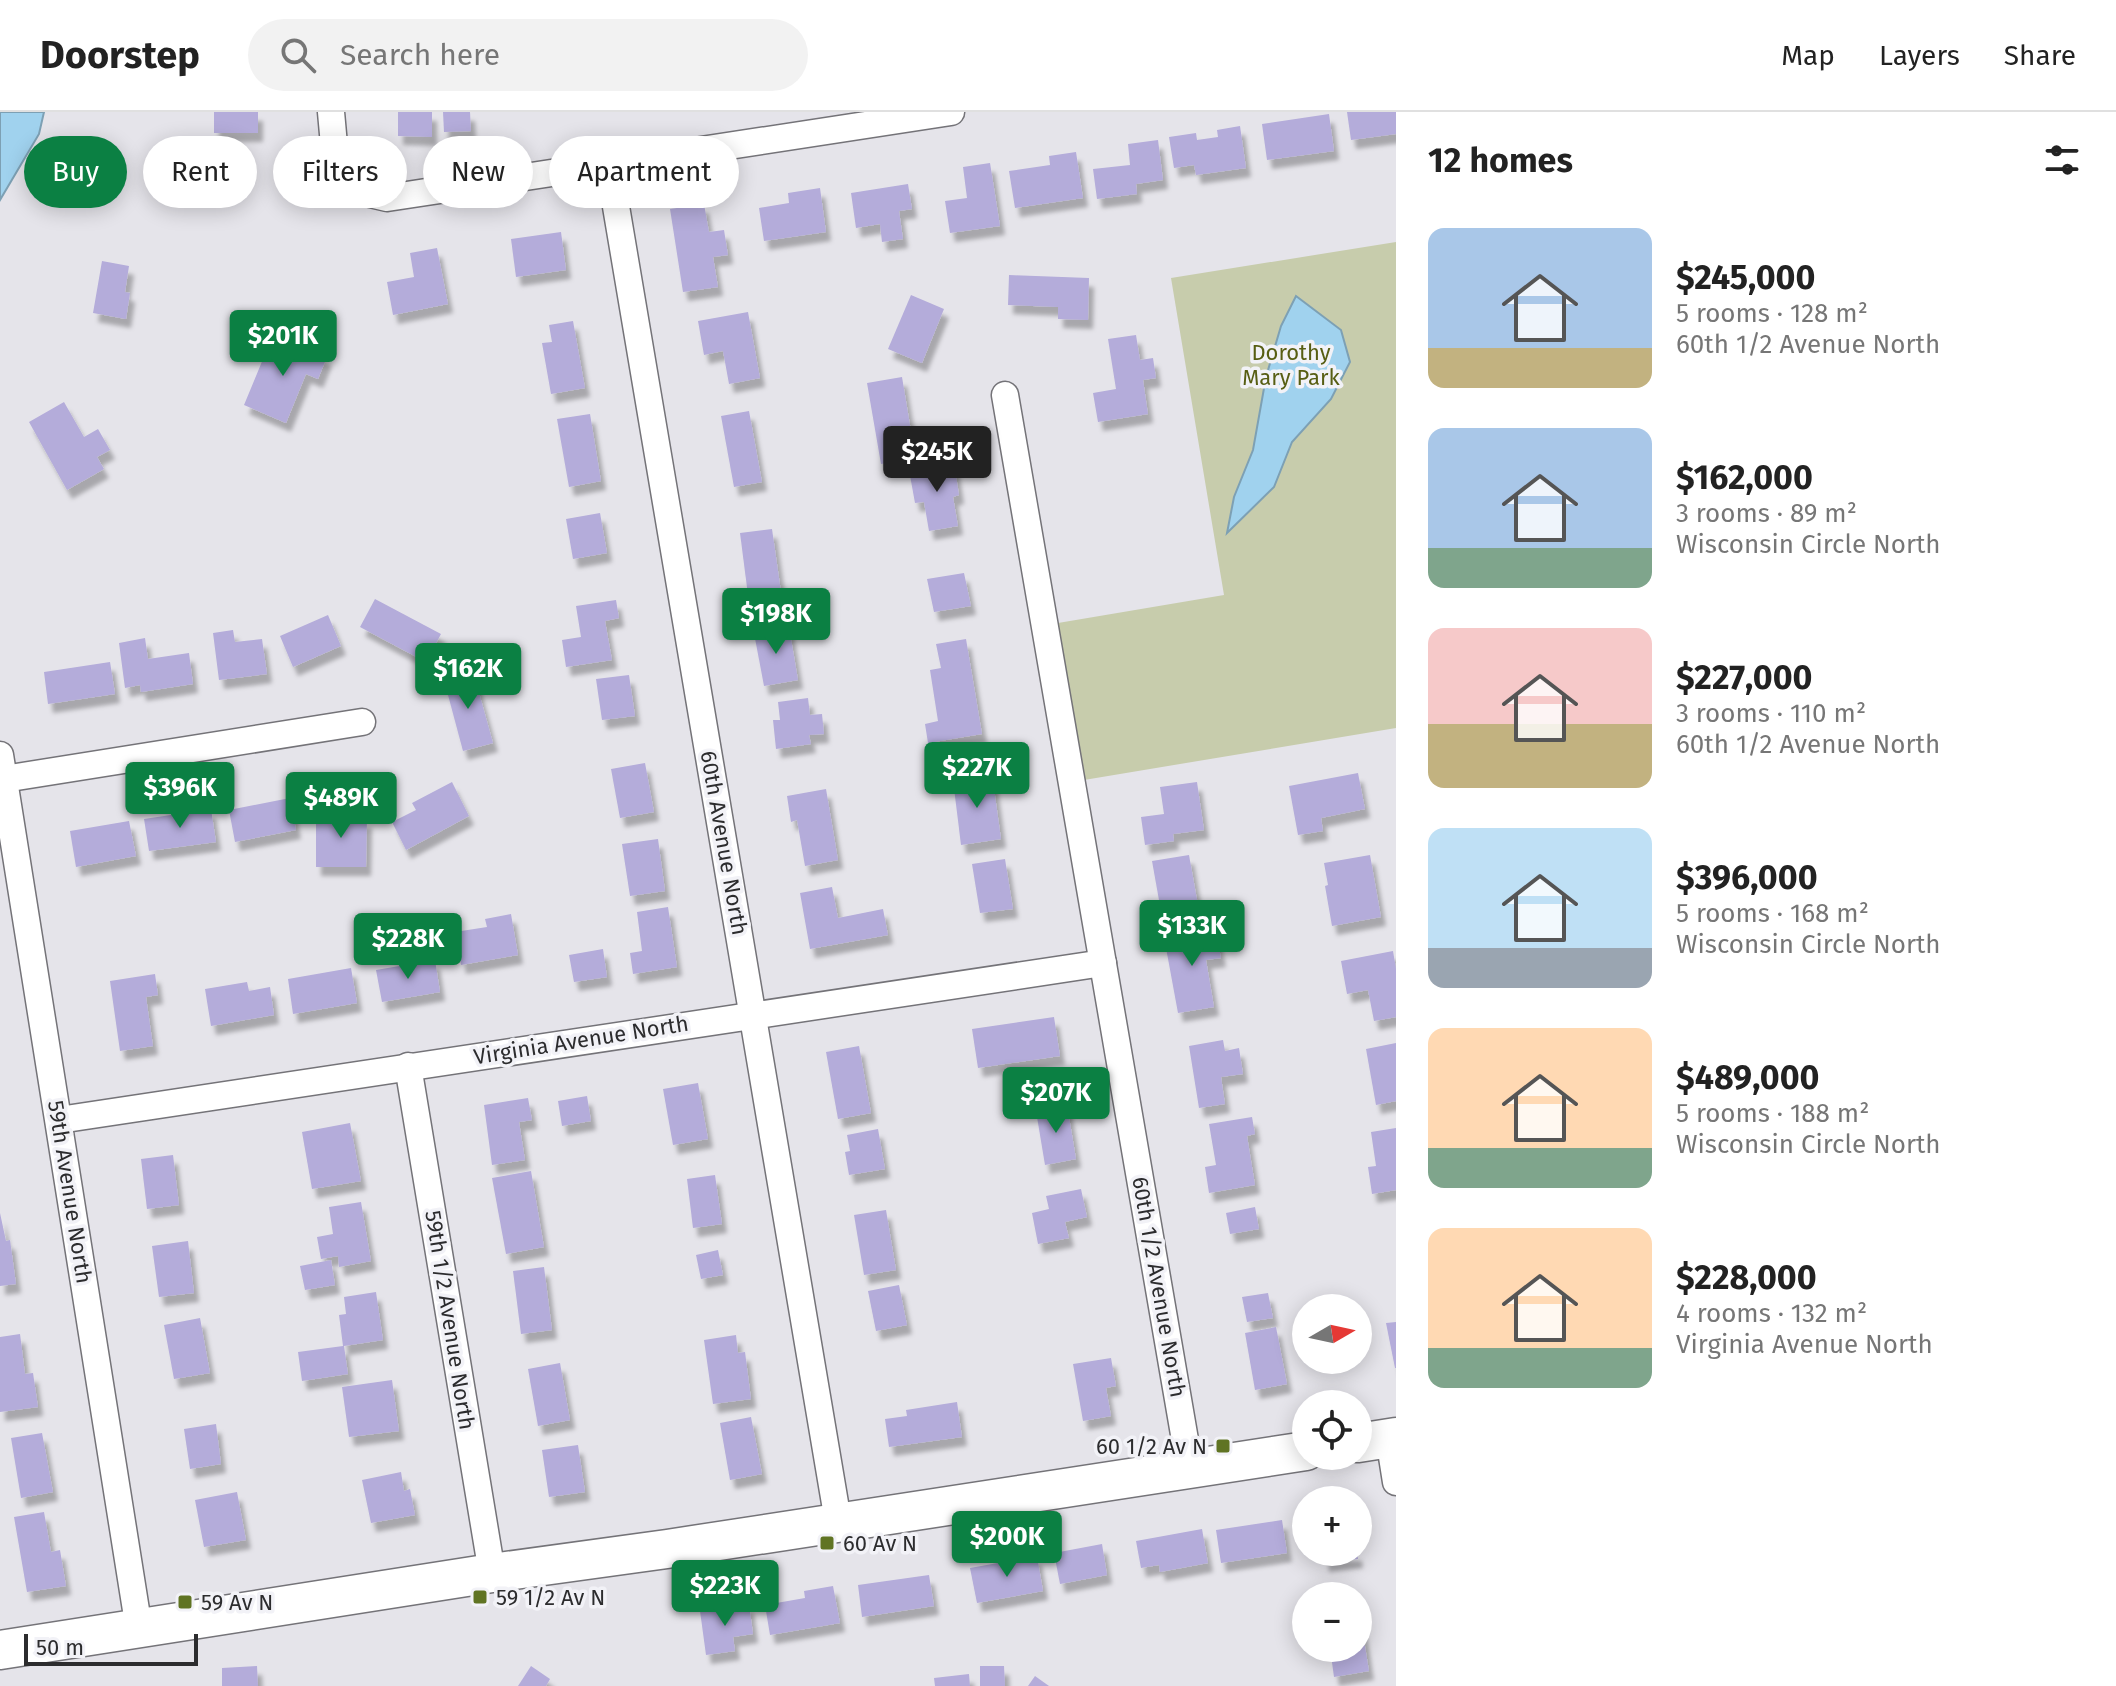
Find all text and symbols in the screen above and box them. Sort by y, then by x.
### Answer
search box [248,19,808,91]
text: Doorstep [40,32,200,78]
icon: search [276,33,320,77]
text: Search here [340,37,500,73]
text: Map [1781,39,1835,72]
text: Layers [1879,39,1960,72]
text: Share [2004,39,2076,72]
chip: Buy [24,136,127,208]
chip: Rent [143,136,257,208]
chip: Filters [273,136,407,208]
chip: New [423,136,533,208]
chip: Apartment [549,136,739,208]
icon: filters [2040,138,2084,182]
text: 12 homes [1428,140,1573,181]
text: $245,000 [1676,257,1815,298]
icon: home [1492,260,1588,356]
text: 5 rooms · 128 m² [1676,298,1868,329]
pin: $201K [227,310,339,378]
text: $201K [248,320,318,351]
text: 60th 1/2 Avenue North [1676,329,1940,360]
park label: Dorothy Mary Park [1242,339,1340,391]
pin: $245K [881,426,993,494]
text: $245K [901,436,973,467]
text: $162,000 [1676,457,1813,498]
icon: home [1492,460,1588,556]
text: 3 rooms · 89 m² [1676,498,1857,529]
text: Wisconsin Circle North [1676,529,1941,560]
pin: $198K [720,588,832,656]
text: $198K [740,598,812,629]
pin: $162K [412,643,524,711]
text: $162K [433,653,503,684]
text: $227,000 [1676,657,1812,698]
icon: home [1492,660,1588,756]
text: 3 rooms · 110 m² [1676,698,1866,729]
text: 60th 1/2 Avenue North [1676,729,1940,760]
pin: $227K [921,742,1033,810]
street label: 60th Avenue North [694,749,754,937]
text: $227K [942,752,1012,783]
pin: $396K [124,762,236,830]
text: $396K [143,772,217,803]
pin: $489K [285,772,397,840]
text: $489K [304,782,378,813]
text: $396,000 [1676,857,1818,898]
icon: home [1492,860,1588,956]
text: 5 rooms · 168 m² [1676,898,1869,929]
pin: $133K [1136,900,1248,968]
text: $133K [1158,910,1226,941]
pin: $228K [352,913,464,981]
text: $228K [372,923,444,954]
text: Wisconsin Circle North [1676,929,1941,960]
street label: Virginia Avenue North [472,1010,690,1070]
text: $489,000 [1676,1057,1819,1098]
icon: home [1492,1060,1588,1156]
pin: $207K [1000,1067,1112,1135]
text: $207K [1021,1077,1091,1108]
text: 5 rooms · 188 m² [1676,1098,1869,1129]
street label: 59th Avenue North [42,1099,98,1285]
text: Wisconsin Circle North [1676,1129,1941,1160]
street label: 60th 1/2 Avenue North [1126,1175,1192,1399]
street label: 59th 1/2 Avenue North [419,1208,481,1432]
text: $228,000 [1676,1257,1817,1298]
icon: home [1492,1260,1588,1356]
north arrow [1292,1294,1372,1374]
map controls [1292,1294,1372,1662]
text: 4 rooms · 132 m² [1676,1298,1867,1329]
text: Virginia Avenue North [1676,1329,1933,1360]
button: locate [1292,1390,1372,1470]
place label: 60 1/2 Av N [1096,1433,1207,1460]
marker: 60 1/2 Av N [1214,1437,1232,1455]
button: + [1292,1486,1372,1566]
pin: $200K [951,1511,1063,1579]
text: $200K [970,1521,1044,1552]
place label: 60 Av N [843,1530,917,1557]
marker: 60 Av N [818,1534,836,1552]
pin: $223K [669,1560,781,1628]
text: $223K [690,1570,760,1601]
button: − [1292,1582,1372,1662]
place label: 59 1/2 Av N [496,1584,605,1611]
marker: 59 1/2 Av N [471,1588,489,1606]
place label: 59 Av N [201,1589,273,1616]
marker: 59 Av N [176,1593,194,1611]
scale bar [24,1630,198,1666]
text: 50 m [36,1634,84,1661]

